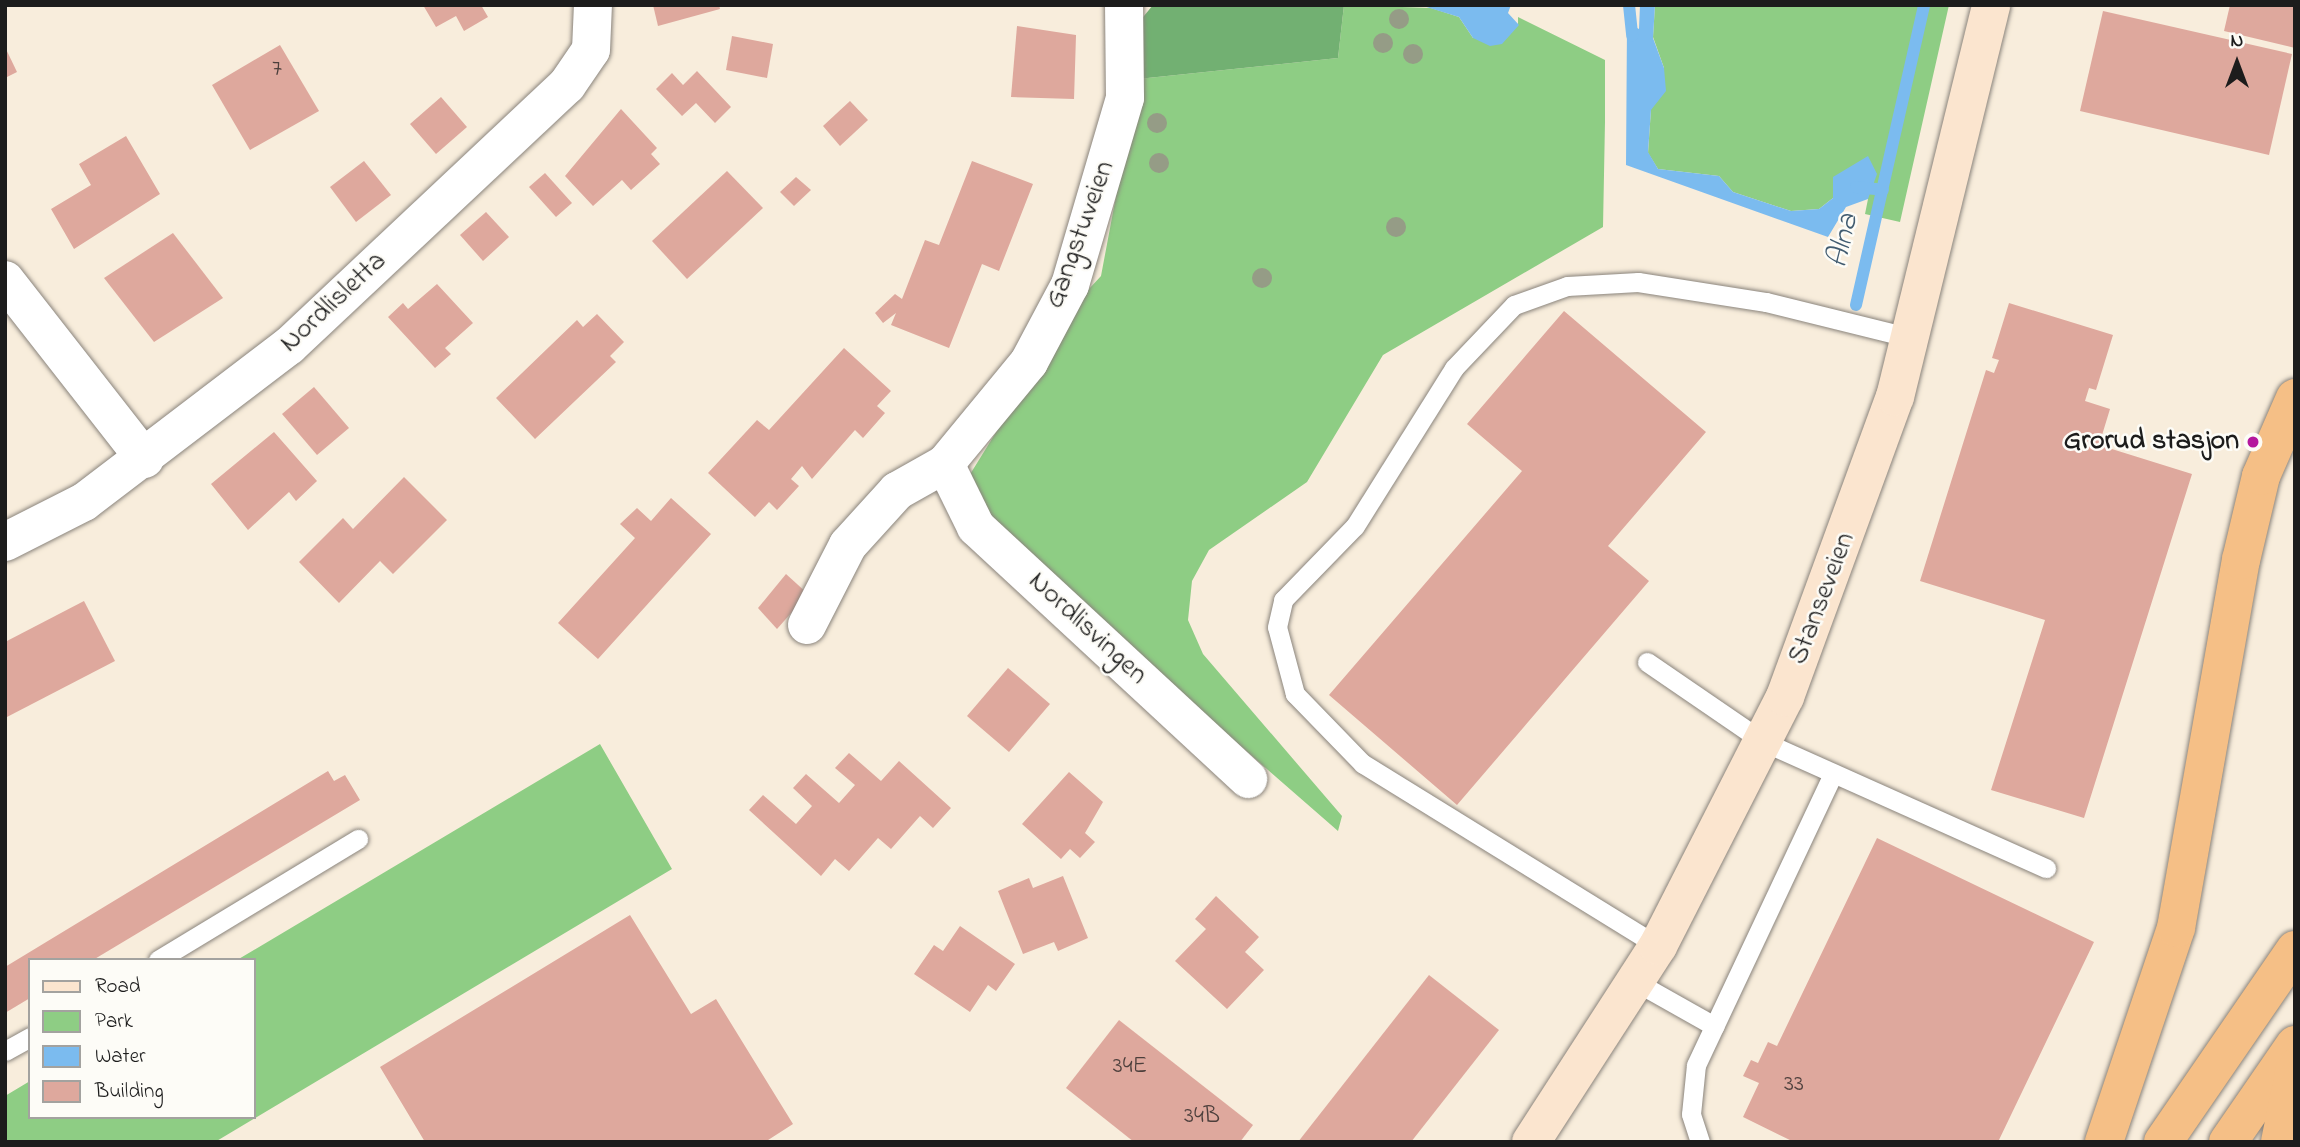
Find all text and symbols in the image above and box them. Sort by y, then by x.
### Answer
north arrow [2202,28,2272,98]
text: N [2231,28,2243,55]
house number: 7 [272,56,282,84]
street label: Gangstuveien [1039,157,1123,313]
water label: Alna [1820,210,1868,272]
street label: Nordlisletta [274,245,394,361]
place label: Grorud stasjon [2064,425,2239,459]
marker: Grorud stasjon [2245,434,2261,450]
street label: Stanseveien [1782,528,1864,670]
street label: Nordlisvingen [1021,565,1153,693]
legend [28,958,256,1119]
text: Road [95,972,141,1002]
text: Park [95,1007,133,1037]
text: Water [95,1042,146,1072]
house number: 34E [1113,1053,1147,1081]
house number: 33 [1784,1071,1804,1099]
text: Building [95,1077,164,1107]
house number: 34B [1184,1103,1220,1131]

